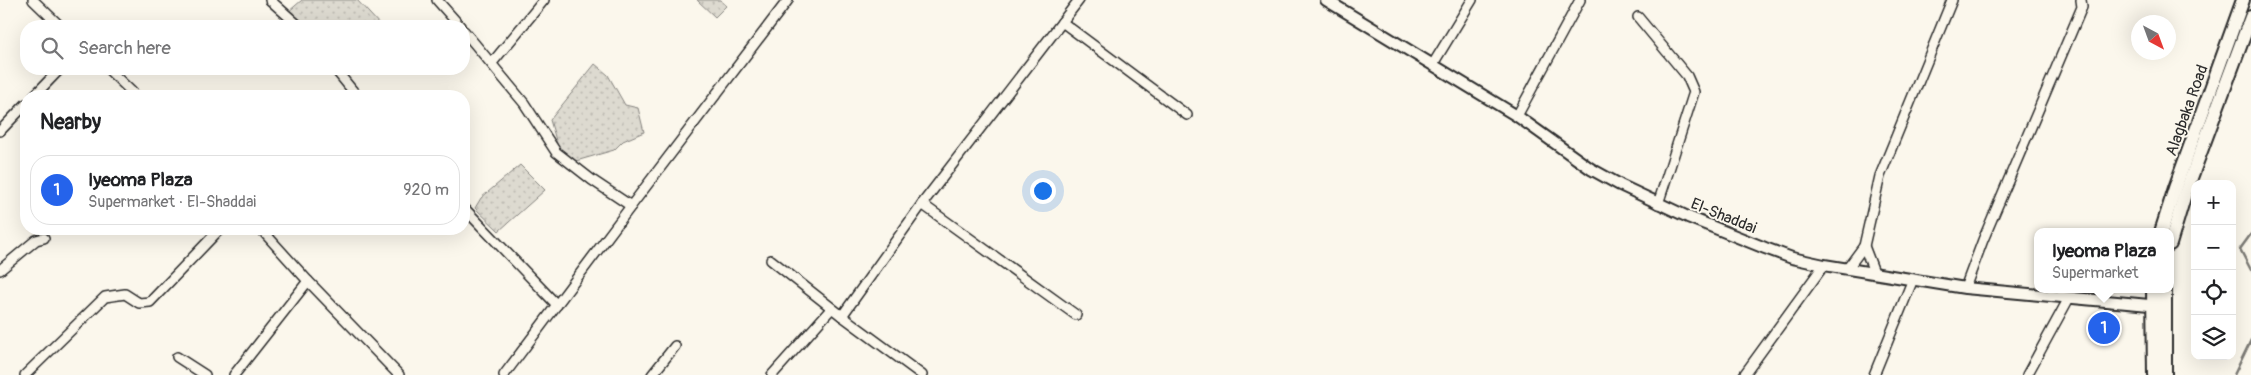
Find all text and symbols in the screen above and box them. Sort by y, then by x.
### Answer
north arrow [2131,15,2176,60]
search box [20,20,470,75]
icon: search [38,34,66,62]
text: Search here [78,36,171,60]
street label: Alagbaka Road [2161,62,2213,159]
text: Nearby [40,109,101,136]
text: Iyeoma Plaza [88,168,193,192]
your location [1030,178,1056,204]
text: 1 [54,180,60,200]
text: 920 m [403,180,449,200]
map controls [2191,180,2236,360]
button: + [2191,180,2236,225]
text: Supermarket · El-Shaddai [88,192,256,212]
street label: El-Shaddai [1688,194,1760,238]
button: − [2191,225,2236,270]
popup [2034,228,2174,293]
text: Iyeoma Plaza [2052,239,2156,263]
text: Supermarket [2052,263,2139,283]
button: locate [2191,270,2236,315]
pin: 1 [2088,309,2120,347]
button: layers [2191,315,2236,360]

